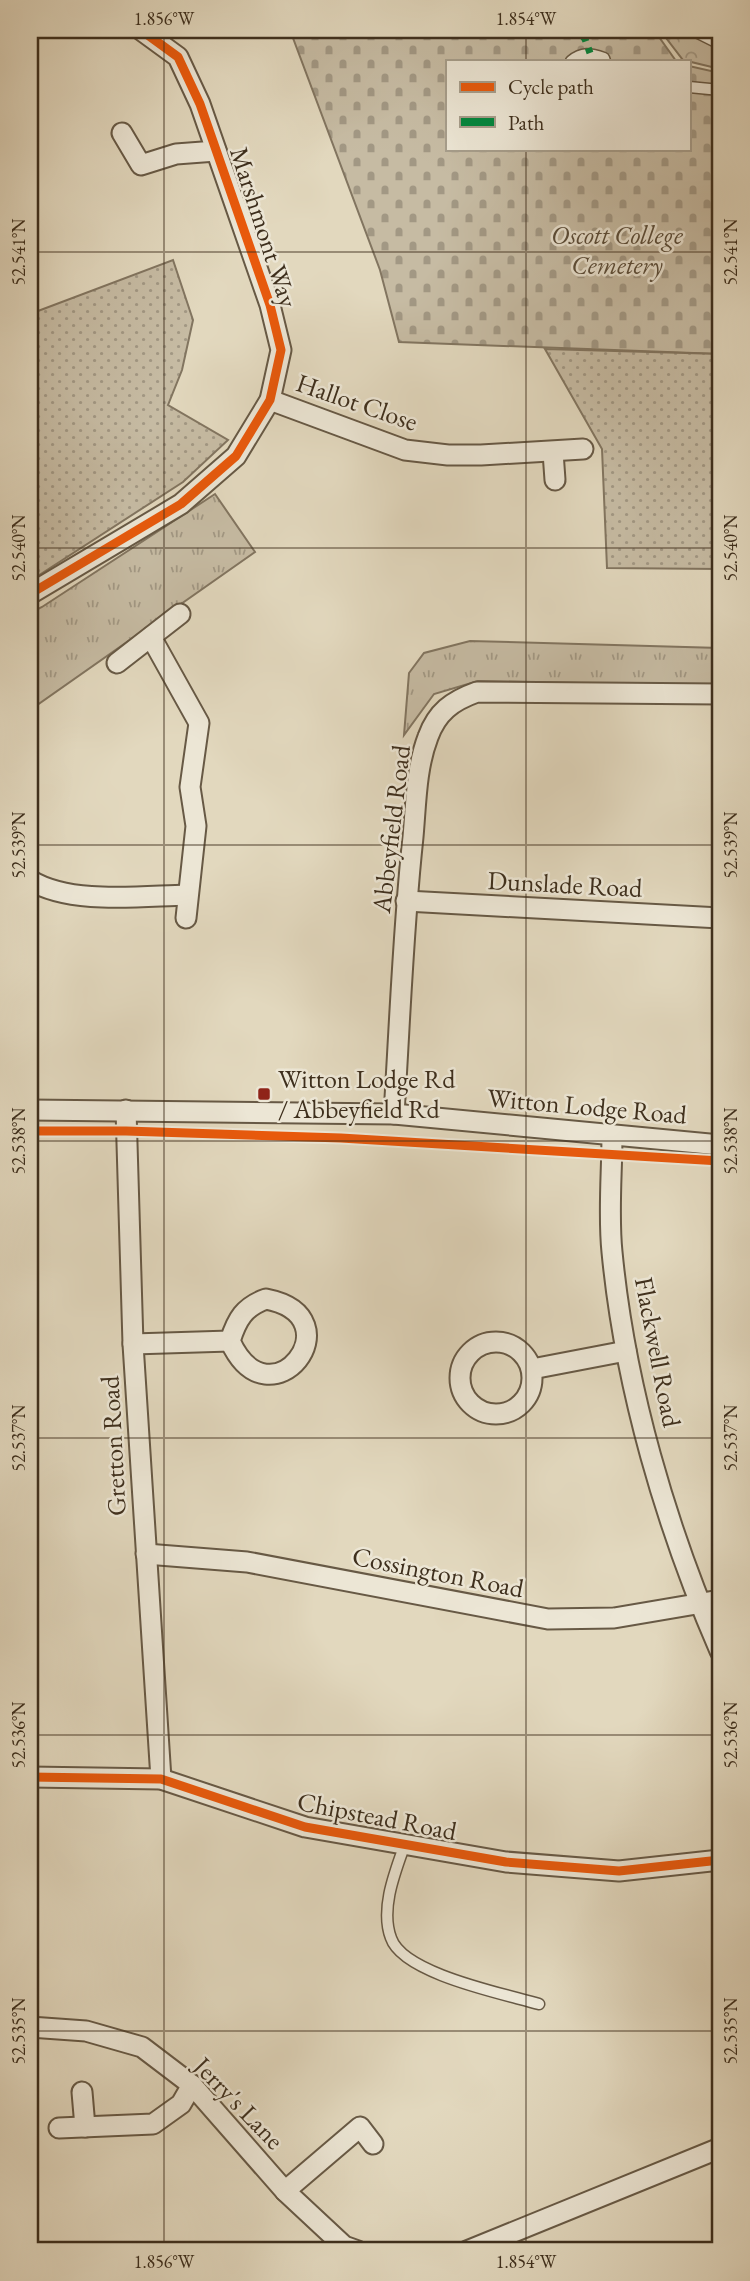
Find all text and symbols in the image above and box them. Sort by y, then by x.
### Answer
text: 1.856°W [134,7,195,30]
text: 1.854°W [496,7,557,30]
legend [446,60,690,150]
text: Cycle path [508,73,594,100]
text: Path [508,109,545,136]
street label: Marshmont Way [222,142,306,312]
text: 52.541°N [7,218,30,285]
park label: Oscott College Cemetery [551,218,684,282]
text: 52.541°N [719,218,742,285]
street label: Hallot Close [292,365,422,439]
text: 52.540°N [7,514,30,581]
text: 52.540°N [719,514,742,581]
street label: Abbeyfield Road [364,742,418,916]
text: 52.539°N [7,811,30,878]
text: 52.539°N [719,811,742,878]
street label: Dunslade Road [487,863,644,905]
place label: Witton Lodge Rd / Abbeyfield Rd [278,1062,456,1126]
street label: Witton Lodge Road [486,1080,689,1132]
marker: Witton Lodge Rd / Abbeyfield Rd [256,1086,272,1102]
text: 52.538°N [7,1107,30,1174]
text: 52.538°N [719,1107,742,1174]
street label: Flackwell Road [627,1274,689,1431]
street label: Gretton Road [92,1374,134,1517]
text: 52.537°N [7,1404,30,1471]
text: 52.537°N [719,1404,742,1471]
street label: Cossington Road [349,1539,527,1605]
text: 52.536°N [7,1701,30,1768]
text: 52.536°N [719,1701,742,1768]
street label: Chipstead Road [294,1784,460,1848]
text: 52.535°N [7,1997,30,2064]
text: 52.535°N [719,1997,742,2064]
street label: Jerry's Lane [185,2048,292,2157]
text: 1.856°W [134,2250,195,2273]
text: 1.854°W [496,2250,557,2273]

